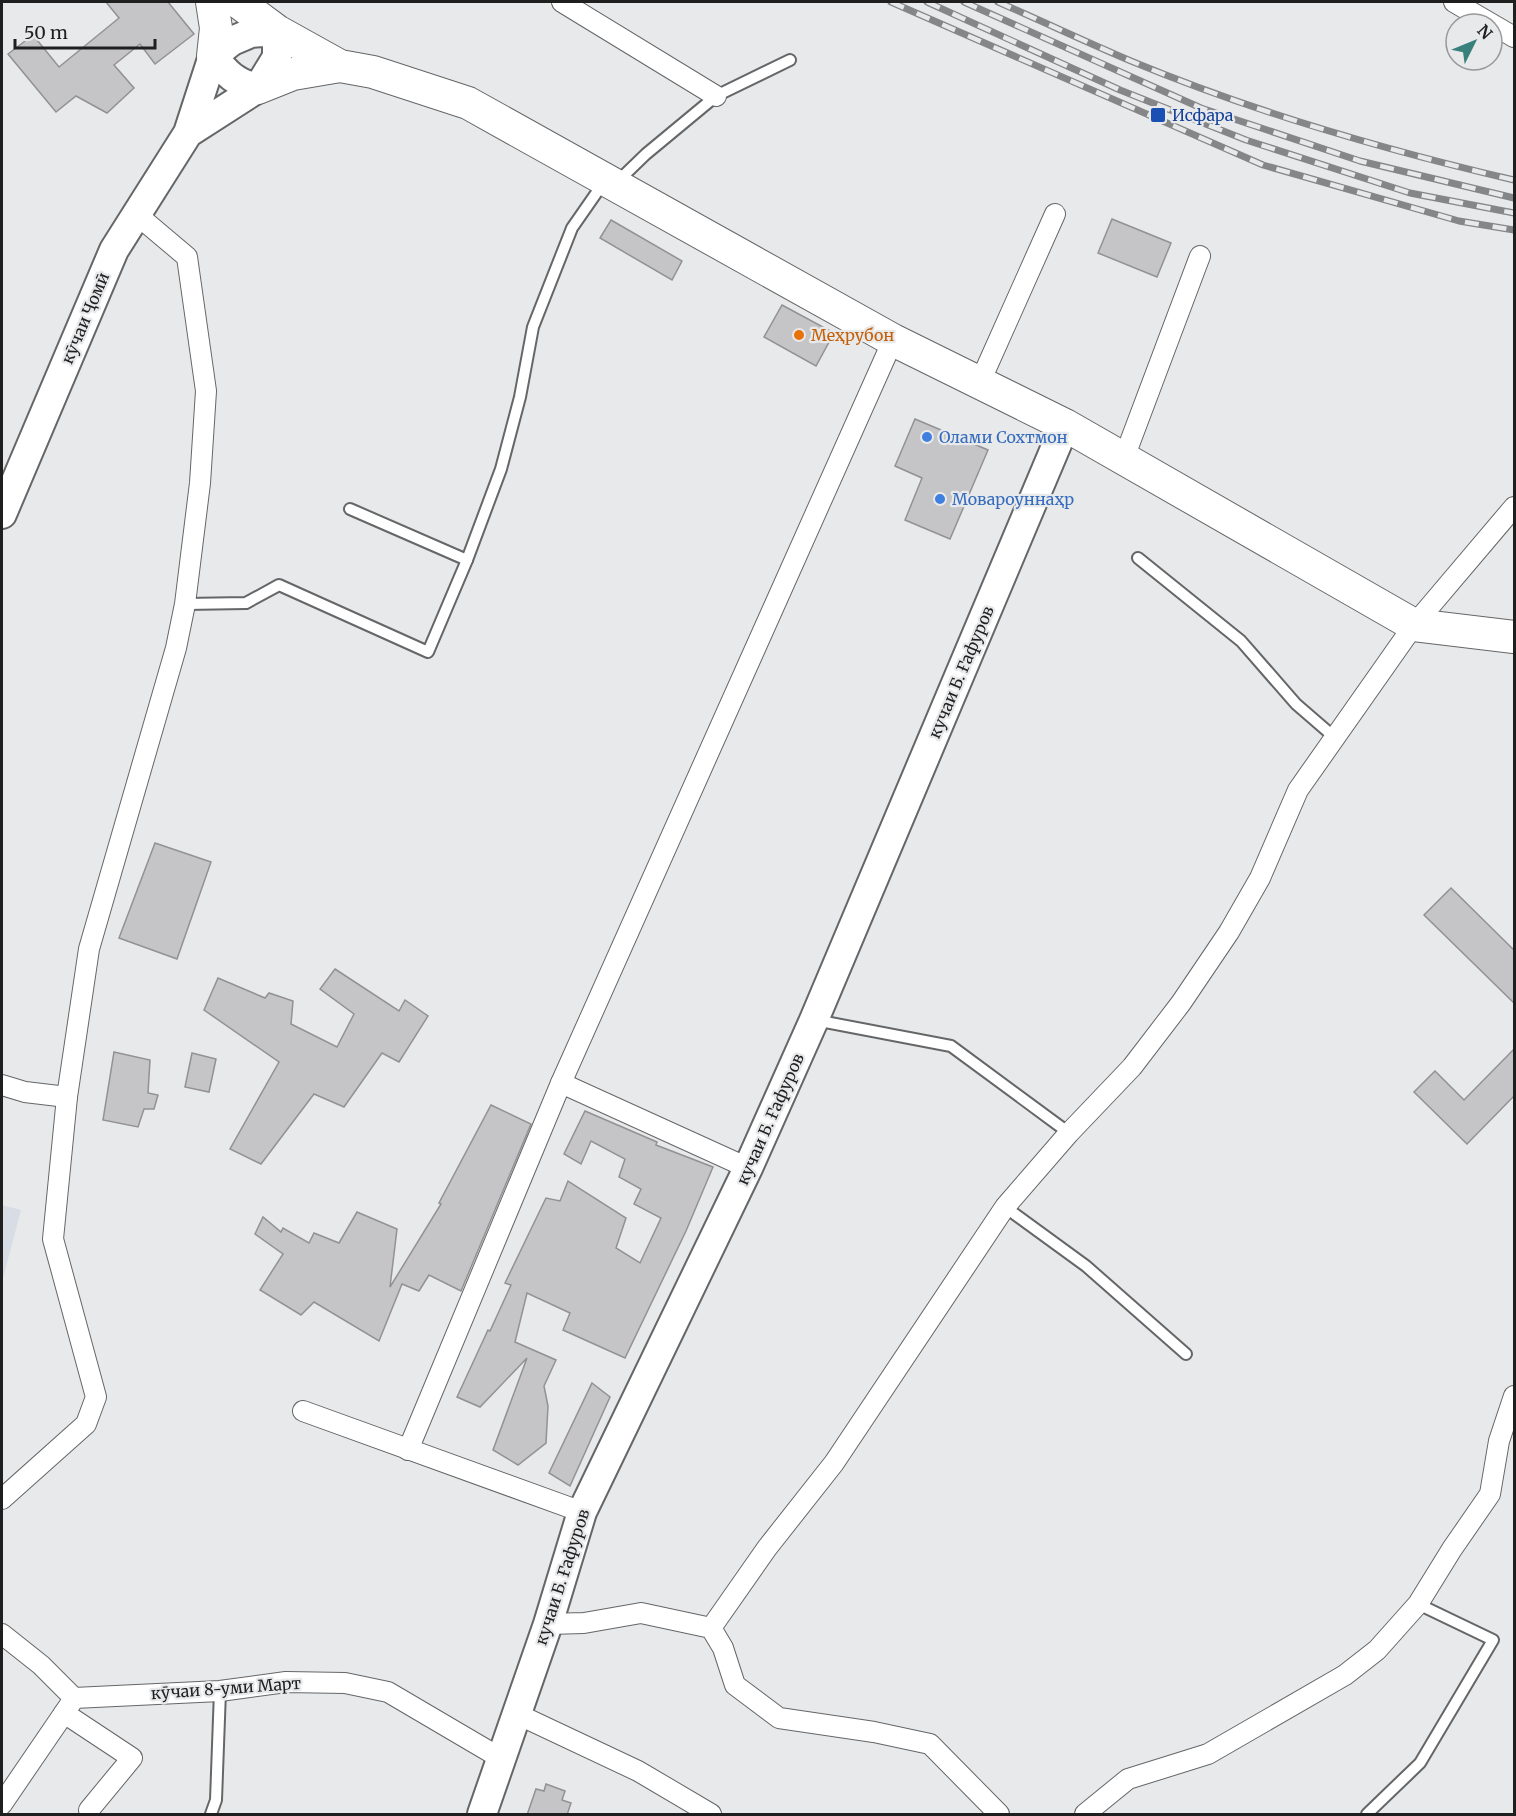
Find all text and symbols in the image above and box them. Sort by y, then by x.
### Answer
scale bar [15,12,154,50]
north arrow [1444,12,1504,72]
text: N [1473,20,1497,43]
text: 50 m [24,21,68,44]
place label: Исфара [1172,105,1234,125]
marker: Исфара [1149,106,1167,124]
street label: кӯчаи Ҷомӣ [57,269,113,367]
place label: Меҳрубон [811,325,894,345]
marker: Меҳрубон [792,328,806,342]
place label: Олами Сохтмон [939,427,1067,447]
marker: Олами Сохтмон [920,430,934,444]
place label: Мовароуннаҳр [952,489,1074,509]
marker: Мовароуннаҳр [933,492,947,506]
street label: кучаи Б. Ғафуров [924,603,998,741]
street label: кучаи Б. Ғафуров [732,1050,808,1188]
street label: кучаи Б. Ғафуров [531,1506,593,1648]
street label: кӯчаи 8-уми Март [150,1673,302,1703]

